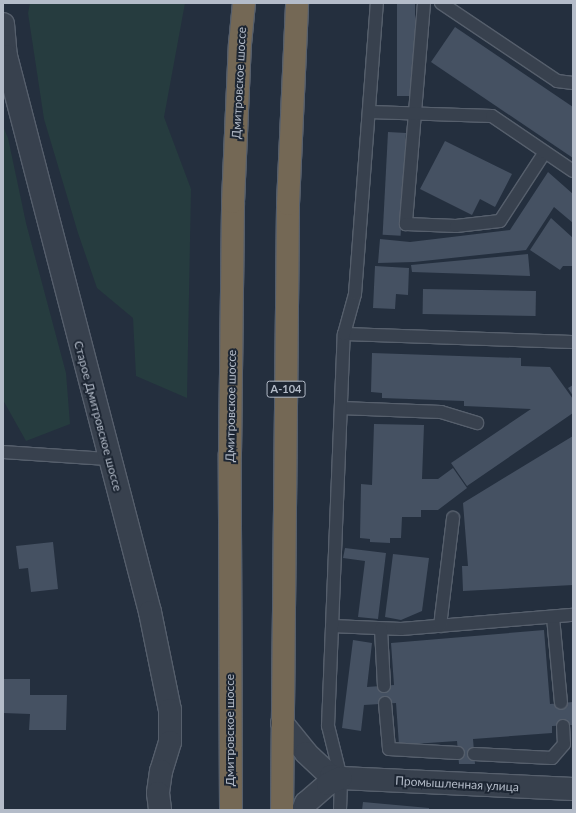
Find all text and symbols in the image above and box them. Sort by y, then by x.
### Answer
street label: Дмитровское шоссе [229,26,249,140]
street label: Старое Дмитровское шоссе [71,339,125,493]
street label: Дмитровское шоссе [223,350,239,462]
road number: А-104 [266,380,306,398]
street label: Дмитровское шоссе [223,674,237,786]
street label: Промышленная улица [395,774,519,794]

